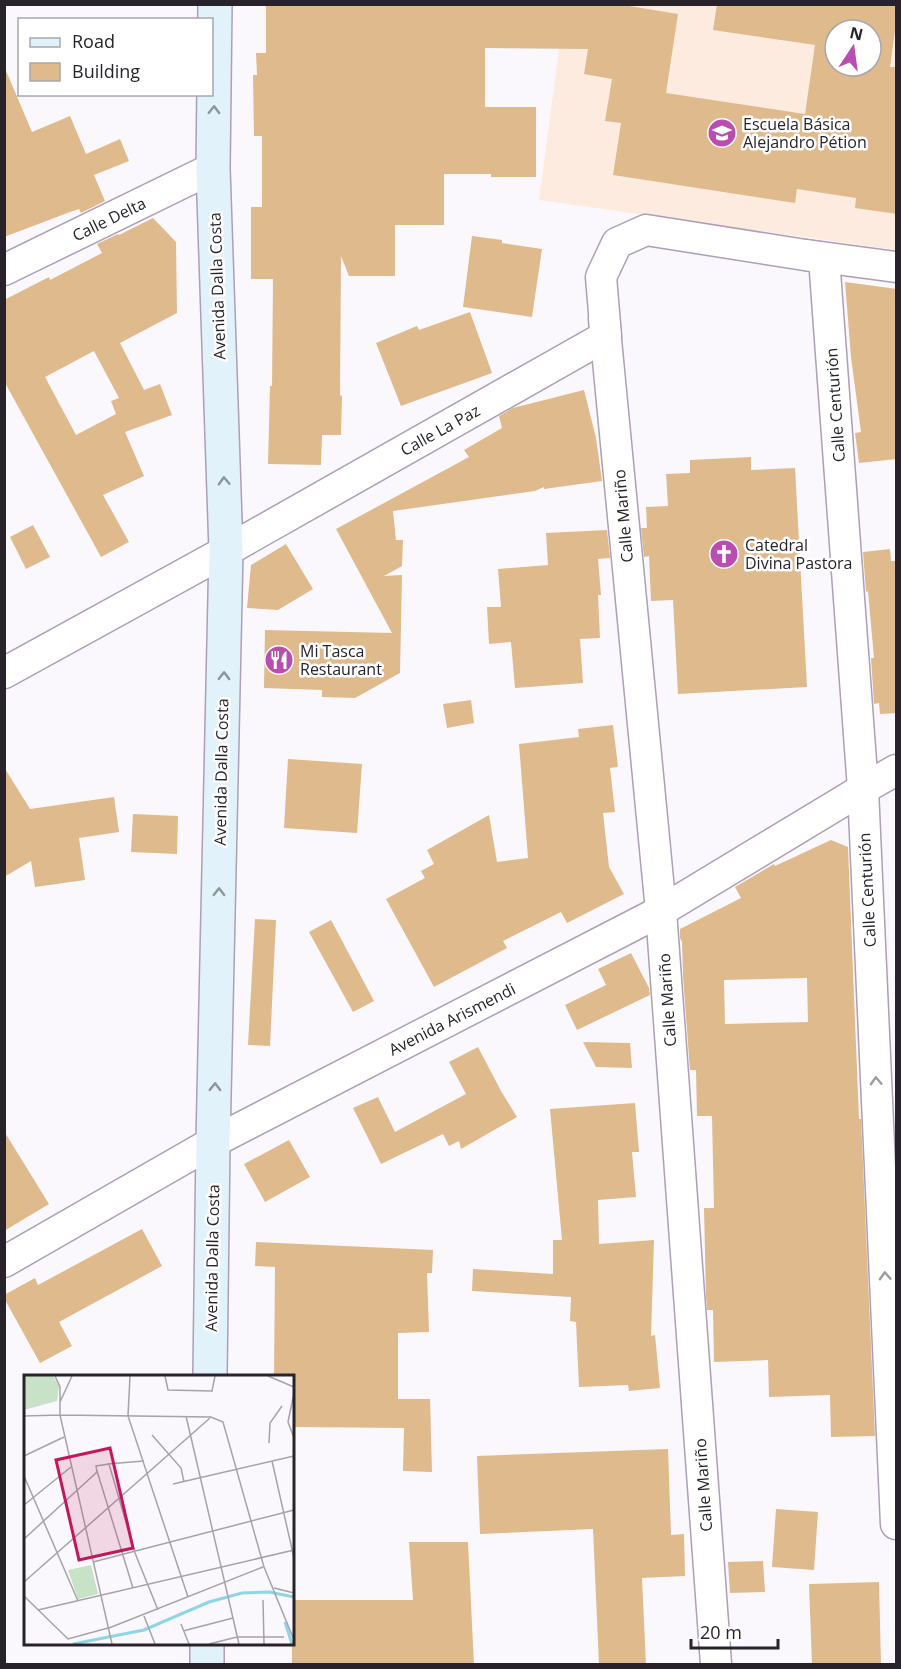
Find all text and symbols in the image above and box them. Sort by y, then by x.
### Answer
legend [18,18,213,96]
north arrow [823,18,883,78]
text: N [848,21,865,46]
text: Road [72,29,115,53]
text: Building [72,59,140,83]
one-way arrow [208,105,220,114]
place label: Escuela Básica Alejandro Pétion [743,113,867,153]
school or university icon: Escuela Básica Alejandro Pétion [706,117,738,149]
street label: Calle Delta [68,192,150,246]
street label: Avenida Dalla Costa [203,212,231,360]
street label: Calle Centurión [820,347,850,463]
street label: Calle La Paz [396,399,484,461]
street label: Calle Mariño [608,468,638,564]
one-way arrow [218,477,230,486]
place label: Catedral Divina Pastora [745,534,852,574]
church icon: Catedral Divina Pastora [708,538,740,570]
place label: Mi Tasca Restaurant [300,640,382,680]
restaurant icon: Mi Tasca Restaurant [263,644,295,676]
one-way arrow [217,672,230,681]
street label: Avenida Dalla Costa [209,698,233,846]
street label: Calle Centurión [853,832,881,948]
one-way arrow [213,888,225,897]
street label: Calle Mariño [653,953,681,1047]
street label: Avenida Arismendi [385,978,519,1060]
one-way arrow [870,1077,883,1086]
one-way arrow [208,1083,221,1092]
street label: Avenida Dalla Costa [200,1184,224,1332]
one-way arrow [879,1272,892,1281]
inset map [24,1375,294,1645]
street label: Calle Mariño [689,1438,717,1532]
scale bar [691,1612,778,1650]
text: 20 m [700,1620,742,1644]

